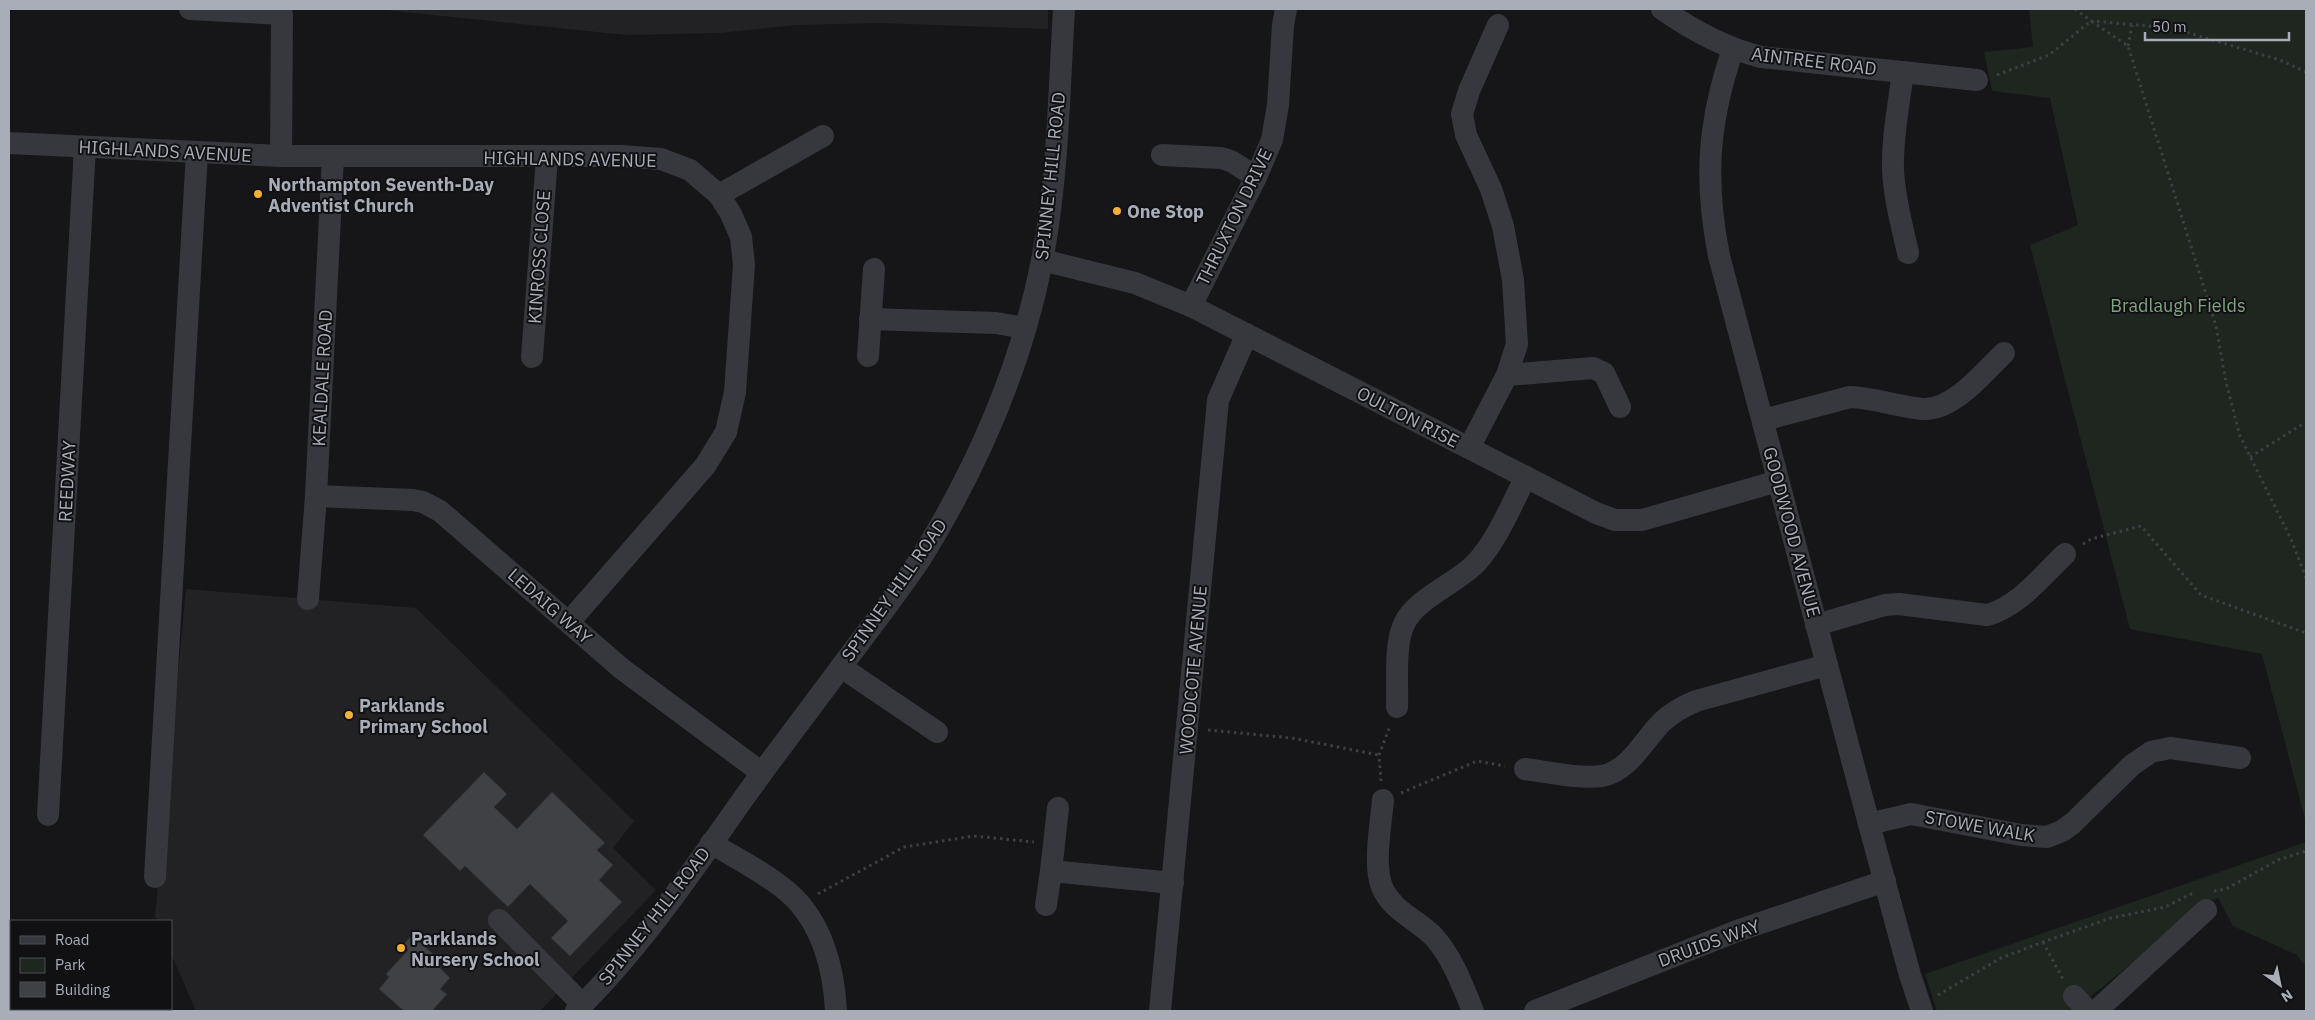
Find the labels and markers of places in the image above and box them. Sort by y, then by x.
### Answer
place label: Northampton Seventh-Day Adventist Church [268,173,494,217]
marker: Northampton Seventh-Day Adventist Church [252,188,264,200]
place label: One Stop [1127,200,1204,223]
marker: One Stop [1111,205,1123,217]
place label: Parklands Primary School [359,694,488,738]
marker: Parklands Primary School [343,709,355,721]
place label: Parklands Nursery School [411,927,540,971]
marker: Parklands Nursery School [395,942,407,954]

